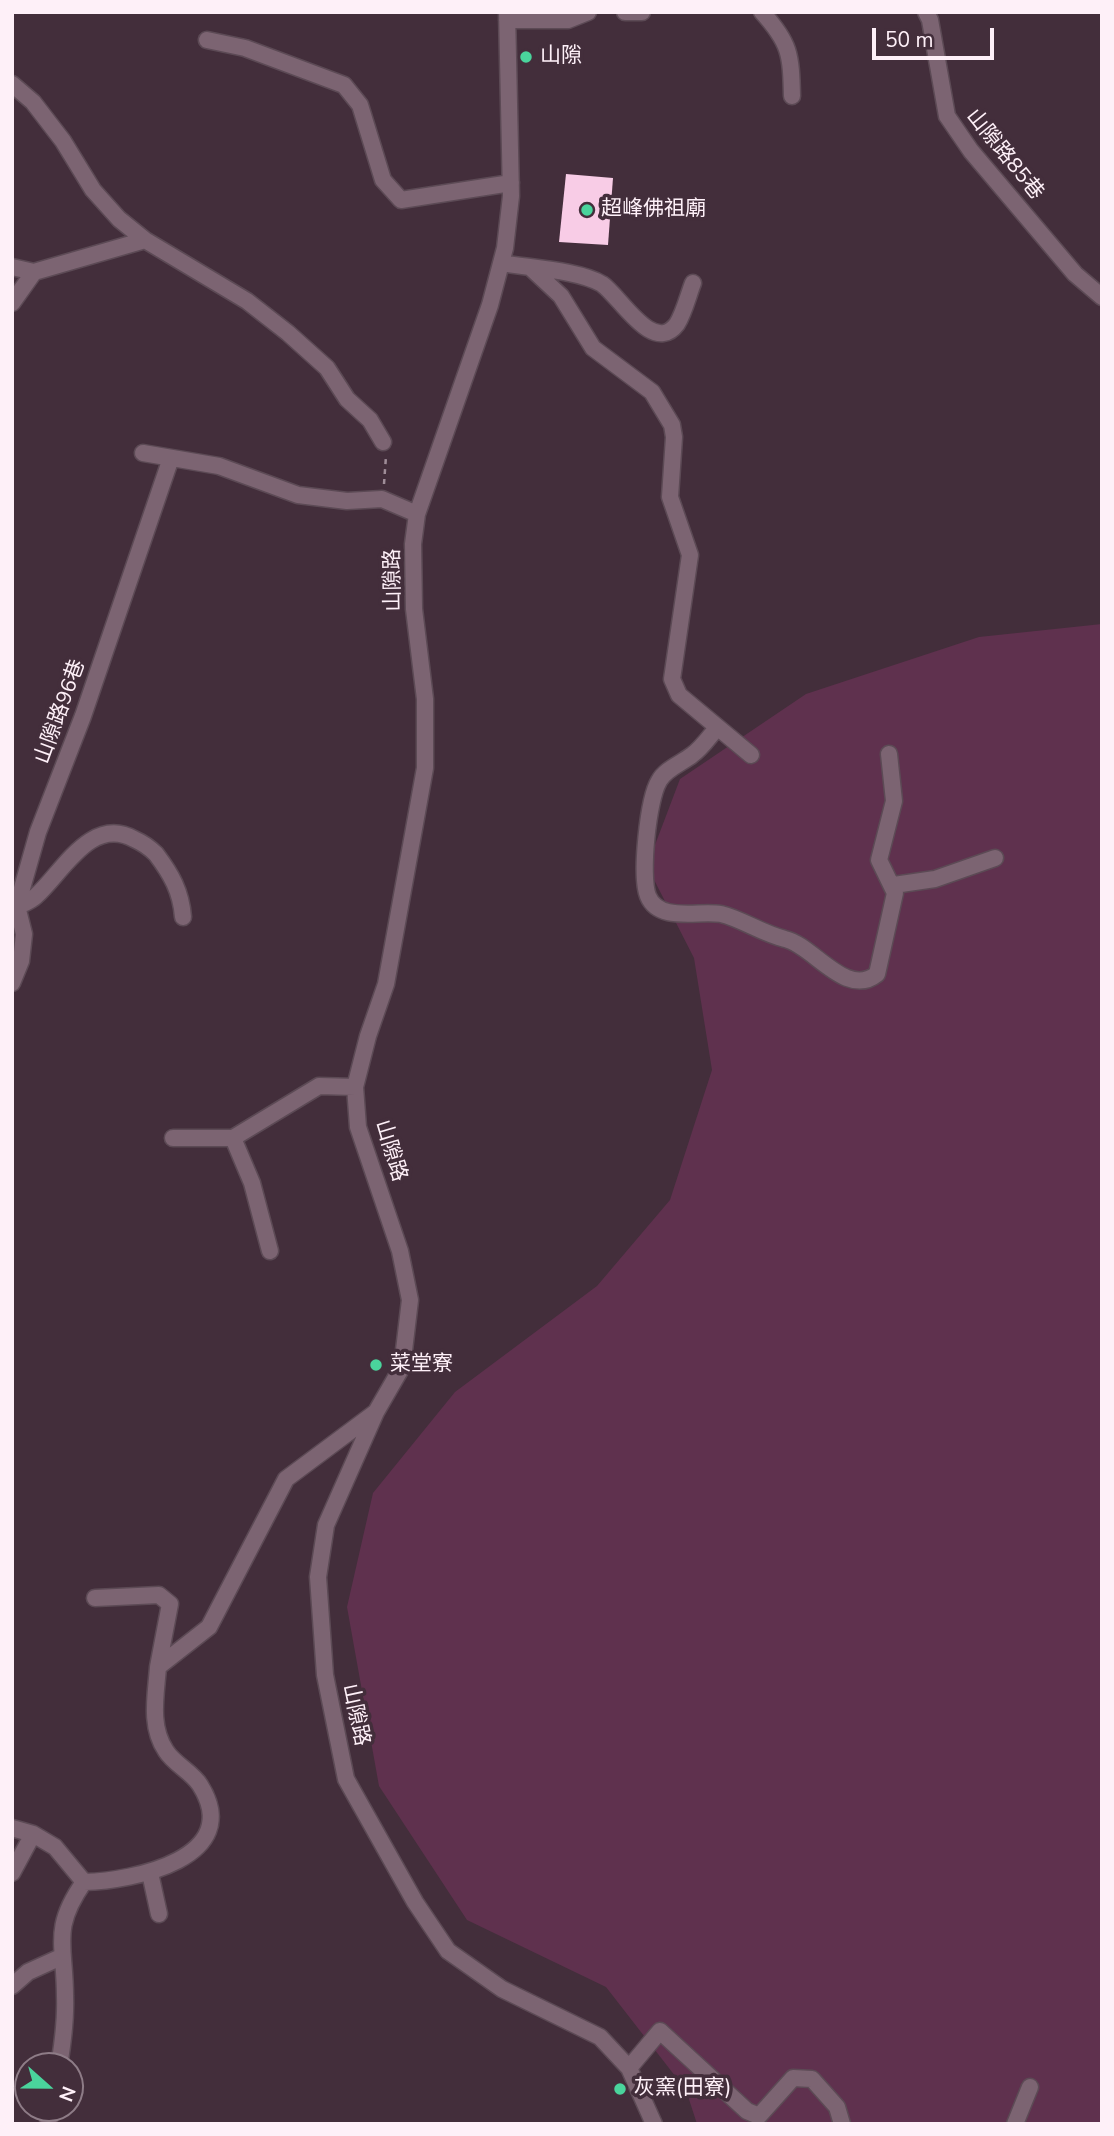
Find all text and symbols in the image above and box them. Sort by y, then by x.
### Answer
scale bar [876,14,998,58]
text: 50 m [885,26,934,54]
place label: 山隙 [540,44,582,70]
marker: 山隙 [518,49,534,65]
street label: 山隙路85巷 [960,105,1048,205]
place label: 超峰佛祖廟 [601,197,706,223]
marker: 超峰佛祖廟 [579,202,595,218]
street label: 山隙路 [381,548,407,612]
street label: 山隙路96巷 [30,656,92,768]
street label: 山隙路 [369,1117,411,1185]
place label: 菜堂寮 [390,1352,453,1378]
marker: 菜堂寮 [368,1357,384,1373]
street label: 山隙路 [336,1682,374,1748]
north arrow [14,2052,84,2122]
place label: 灰窯(田寮) [634,2076,731,2102]
marker: 灰窯(田寮) [612,2081,628,2097]
text: N [52,2083,81,2105]

